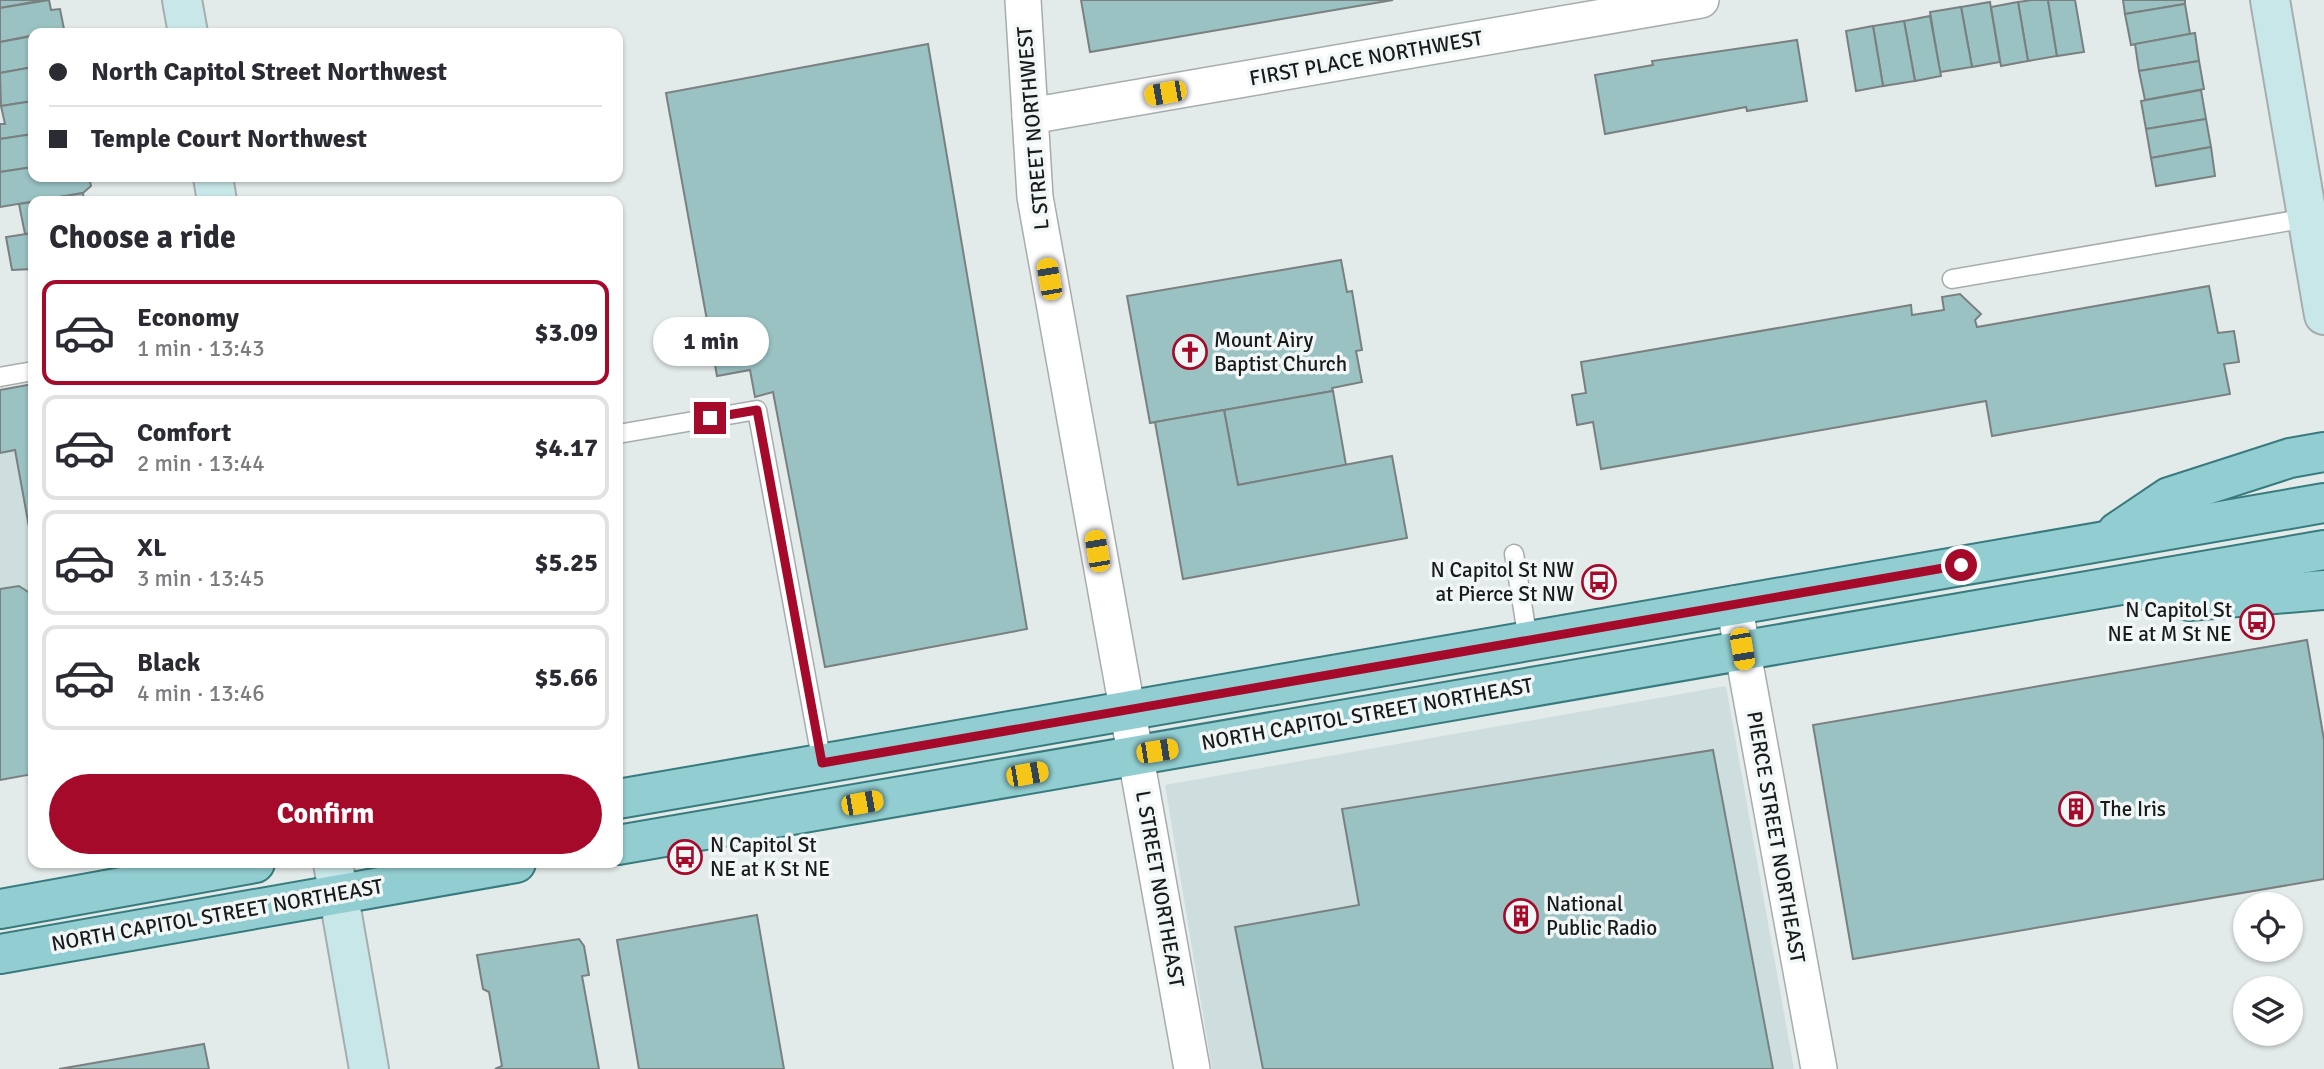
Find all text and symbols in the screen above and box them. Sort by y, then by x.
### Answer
street label: L STREET NORTHWEST [1011,24,1055,231]
street label: FIRST PLACE NORTHWEST [1247,25,1485,91]
text: North Capitol Street Northwest [91,56,447,88]
car [1143,79,1188,107]
text: Temple Court Northwest [91,123,367,155]
text: Choose a ride [49,218,236,257]
car [1036,256,1063,302]
icon: car [53,301,116,364]
text: Economy [137,302,239,334]
callout: 1 min [652,316,768,366]
text: $3.09 [534,317,598,349]
text: 1 min [683,327,739,356]
place label: Mount Airy Baptist Church [1214,327,1347,377]
church icon: Mount Airy Baptist Church [1171,333,1209,371]
text: 1 min · 13:43 [137,334,265,363]
route end [694,402,726,434]
icon: car [53,416,116,479]
text: Comfort [137,417,231,449]
text: $4.17 [534,432,598,464]
text: 2 min · 13:44 [137,449,265,478]
car [1084,528,1111,574]
icon: car [53,531,116,594]
text: XL [137,532,167,564]
text: $5.25 [534,547,598,579]
route start [1945,549,1977,581]
place label: N Capitol St NW at Pierce St NW [1431,557,1574,607]
bus stop icon: N Capitol St NW at Pierce St NW [1580,563,1618,601]
text: 3 min · 13:45 [137,564,265,593]
place label: N Capitol St NE at M St NE [2107,597,2232,647]
bus stop icon: N Capitol St NE at M St NE [2238,603,2276,641]
car [1729,626,1756,672]
icon: car [53,646,116,709]
text: Black [137,647,200,679]
text: $5.66 [534,662,598,694]
street label: NORTH CAPITOL STREET NORTHEAST [1199,672,1535,756]
text: 4 min · 13:46 [137,679,265,708]
street label: PIERCE STREET NORTHEAST [1741,709,1811,966]
car [1135,737,1180,765]
car [1005,760,1050,788]
button: Confirm [49,774,602,854]
car [840,789,885,817]
street label: L STREET NORTHEAST [1130,789,1190,990]
building icon: The Iris [2057,790,2095,828]
place label: The Iris [2100,796,2166,822]
place label: N Capitol St NE at K St NE [710,832,830,882]
bus stop icon: N Capitol St NE at K St NE [666,838,704,876]
street label: NORTH CAPITOL STREET NORTHEAST [49,873,385,957]
place label: National Public Radio [1546,891,1657,941]
map controls [2233,892,2303,1046]
button: locate [2233,892,2303,962]
building icon: National Public Radio [1502,897,1540,935]
button: layers [2233,976,2303,1046]

